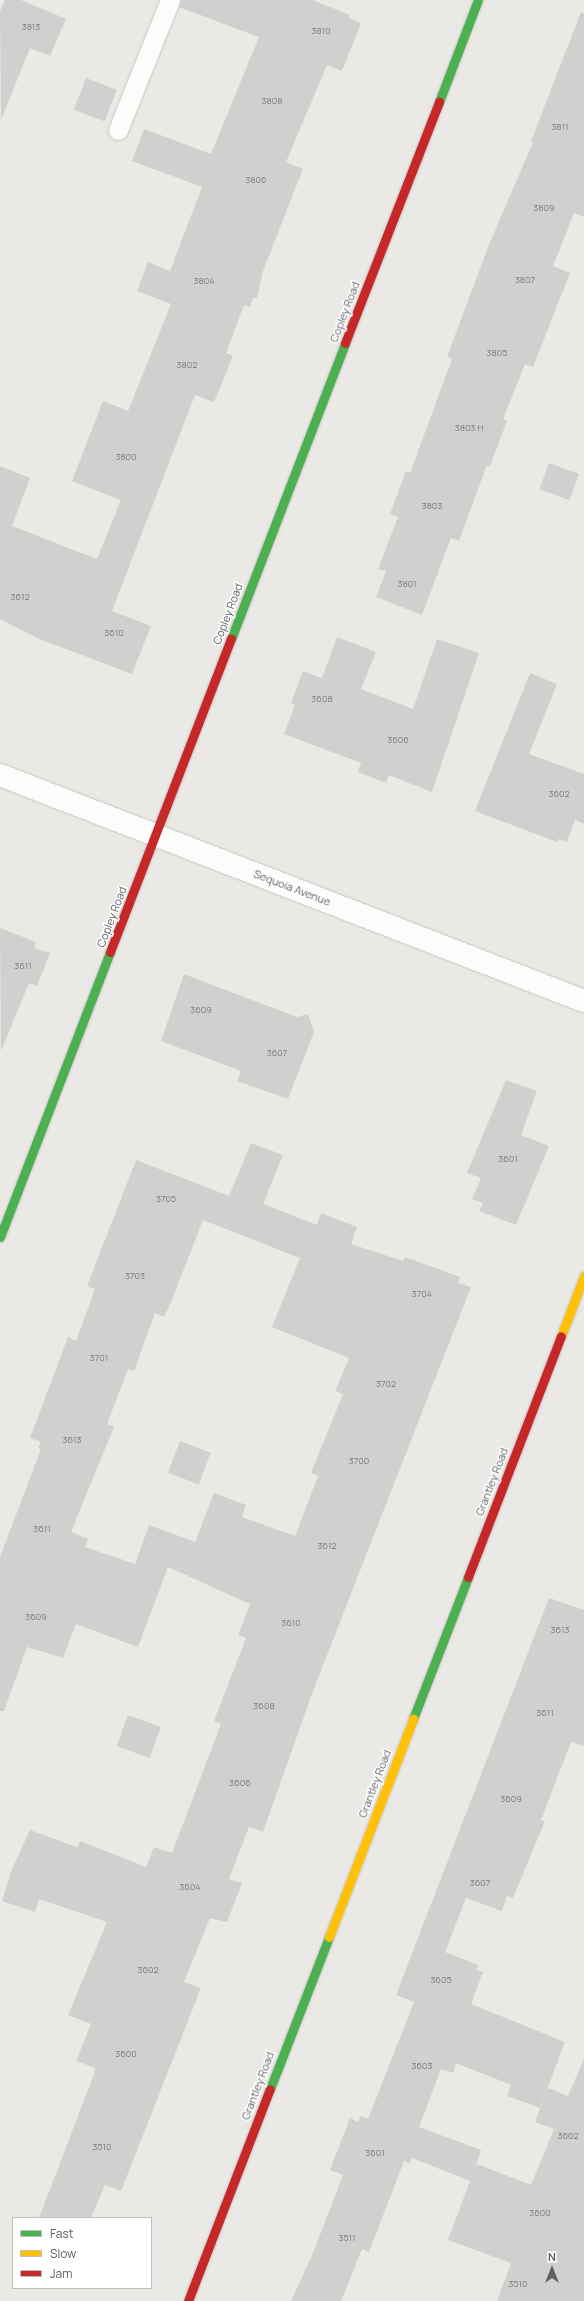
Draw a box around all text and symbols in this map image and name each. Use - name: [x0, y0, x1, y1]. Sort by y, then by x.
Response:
- house number: 3813: [22, 22, 40, 32]
- house number: 3810: [311, 26, 331, 36]
- house number: 3808: [262, 96, 282, 106]
- house number: 3811: [551, 122, 569, 132]
- house number: 3806: [245, 175, 267, 185]
- house number: 3809: [533, 203, 555, 213]
- house number: 3807: [515, 275, 535, 285]
- house number: 3804: [194, 276, 214, 286]
- street label: Copley Road: [327, 280, 363, 344]
- house number: 3805: [487, 348, 507, 358]
- house number: 3802: [177, 360, 197, 370]
- house number: 3803 H: [455, 423, 483, 433]
- house number: 3800: [115, 452, 137, 462]
- house number: 3803: [422, 501, 442, 511]
- house number: 3801: [397, 579, 417, 589]
- street label: Copley Road: [210, 582, 246, 646]
- house number: 3612: [10, 592, 30, 602]
- house number: 3610: [104, 628, 124, 638]
- house number: 3608: [311, 694, 333, 704]
- house number: 3606: [387, 735, 409, 745]
- house number: 3602: [548, 789, 570, 799]
- street label: Sequoia Avenue: [252, 867, 332, 909]
- street label: Copley Road: [94, 885, 130, 949]
- house number: 3611: [14, 961, 32, 971]
- house number: 3609: [190, 1005, 212, 1015]
- house number: 3607: [267, 1048, 287, 1058]
- house number: 3601: [498, 1154, 518, 1164]
- house number: 3705: [156, 1194, 176, 1204]
- house number: 3703: [125, 1271, 145, 1281]
- house number: 3704: [412, 1289, 432, 1299]
- house number: 3701: [90, 1353, 108, 1363]
- house number: 3702: [376, 1379, 396, 1389]
- house number: 3613: [63, 1435, 81, 1445]
- street label: Grantley Road: [473, 1446, 511, 1518]
- house number: 3700: [349, 1456, 369, 1466]
- house number: 3611: [33, 1524, 51, 1534]
- house number: 3612: [317, 1541, 337, 1551]
- house number: 3609: [25, 1612, 47, 1622]
- house number: 3610: [281, 1618, 301, 1628]
- house number: 3613: [551, 1625, 569, 1635]
- house number: 3608: [253, 1701, 275, 1711]
- house number: 3611: [536, 1708, 554, 1718]
- street label: Grantley Road: [356, 1748, 394, 1820]
- house number: 3606: [229, 1778, 251, 1788]
- house number: 3609: [500, 1794, 522, 1804]
- house number: 3607: [470, 1878, 490, 1888]
- house number: 3604: [179, 1882, 201, 1892]
- house number: 3602: [137, 1965, 159, 1975]
- house number: 3605: [430, 1975, 452, 1985]
- house number: 3600: [115, 2049, 137, 2059]
- street label: Grantley Road: [239, 2050, 277, 2122]
- house number: 3603: [411, 2061, 433, 2071]
- house number: 3602: [557, 2131, 579, 2141]
- house number: 3510: [92, 2142, 112, 2152]
- house number: 3601: [365, 2148, 385, 2158]
- house number: 3600: [529, 2208, 551, 2218]
- legend: [12, 2217, 152, 2289]
- text: Fast: [50, 2225, 74, 2242]
- house number: 3511: [338, 2233, 356, 2243]
- text: Slow: [50, 2245, 76, 2262]
- north arrow: [532, 2249, 572, 2289]
- text: N: [548, 2249, 556, 2264]
- text: Jam: [50, 2265, 72, 2282]
- house number: 3510: [508, 2279, 528, 2289]

